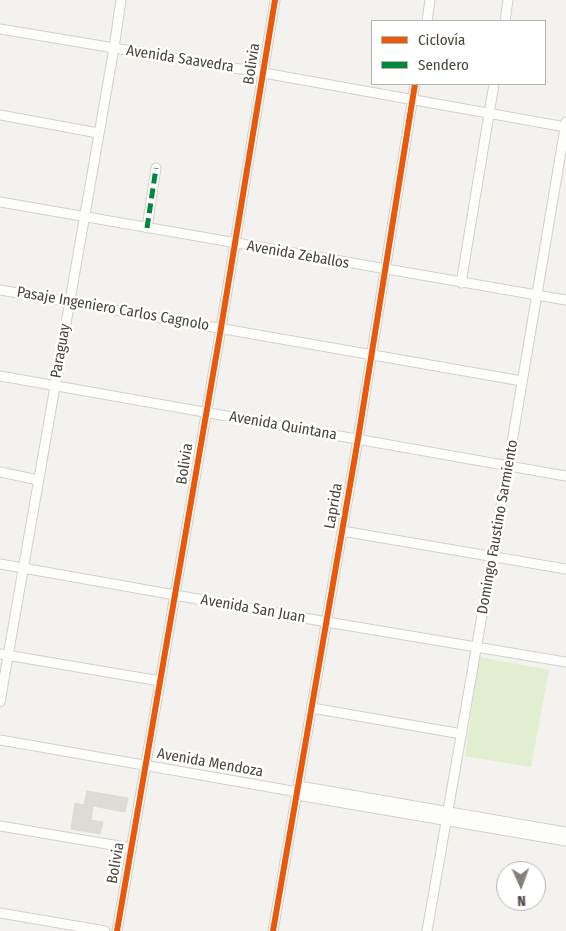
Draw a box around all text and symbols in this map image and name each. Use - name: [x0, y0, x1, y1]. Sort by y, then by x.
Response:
- legend: [371, 20, 546, 85]
- text: Ciclovía: [418, 31, 465, 49]
- street label: Avenida Saavedra: [125, 42, 235, 76]
- street label: Bolivia: [240, 42, 264, 86]
- text: Sendero: [418, 56, 469, 74]
- street label: Avenida Zeballos: [245, 237, 351, 273]
- street label: Pasaje Ingeniero Carlos Cagnolo: [15, 283, 211, 335]
- street label: Paraguay: [47, 322, 75, 380]
- street label: Avenida Quintana: [228, 408, 338, 444]
- street label: Domingo Faustino Sarmiento: [474, 439, 522, 615]
- street label: Bolivia: [173, 442, 197, 486]
- street label: Laprida: [321, 482, 347, 530]
- street label: Avenida San Juan: [199, 591, 307, 627]
- street label: Avenida Mendoza: [156, 745, 264, 781]
- street label: Bolivia: [104, 841, 128, 885]
- north arrow: [496, 861, 546, 911]
- text: N: [517, 892, 526, 909]

